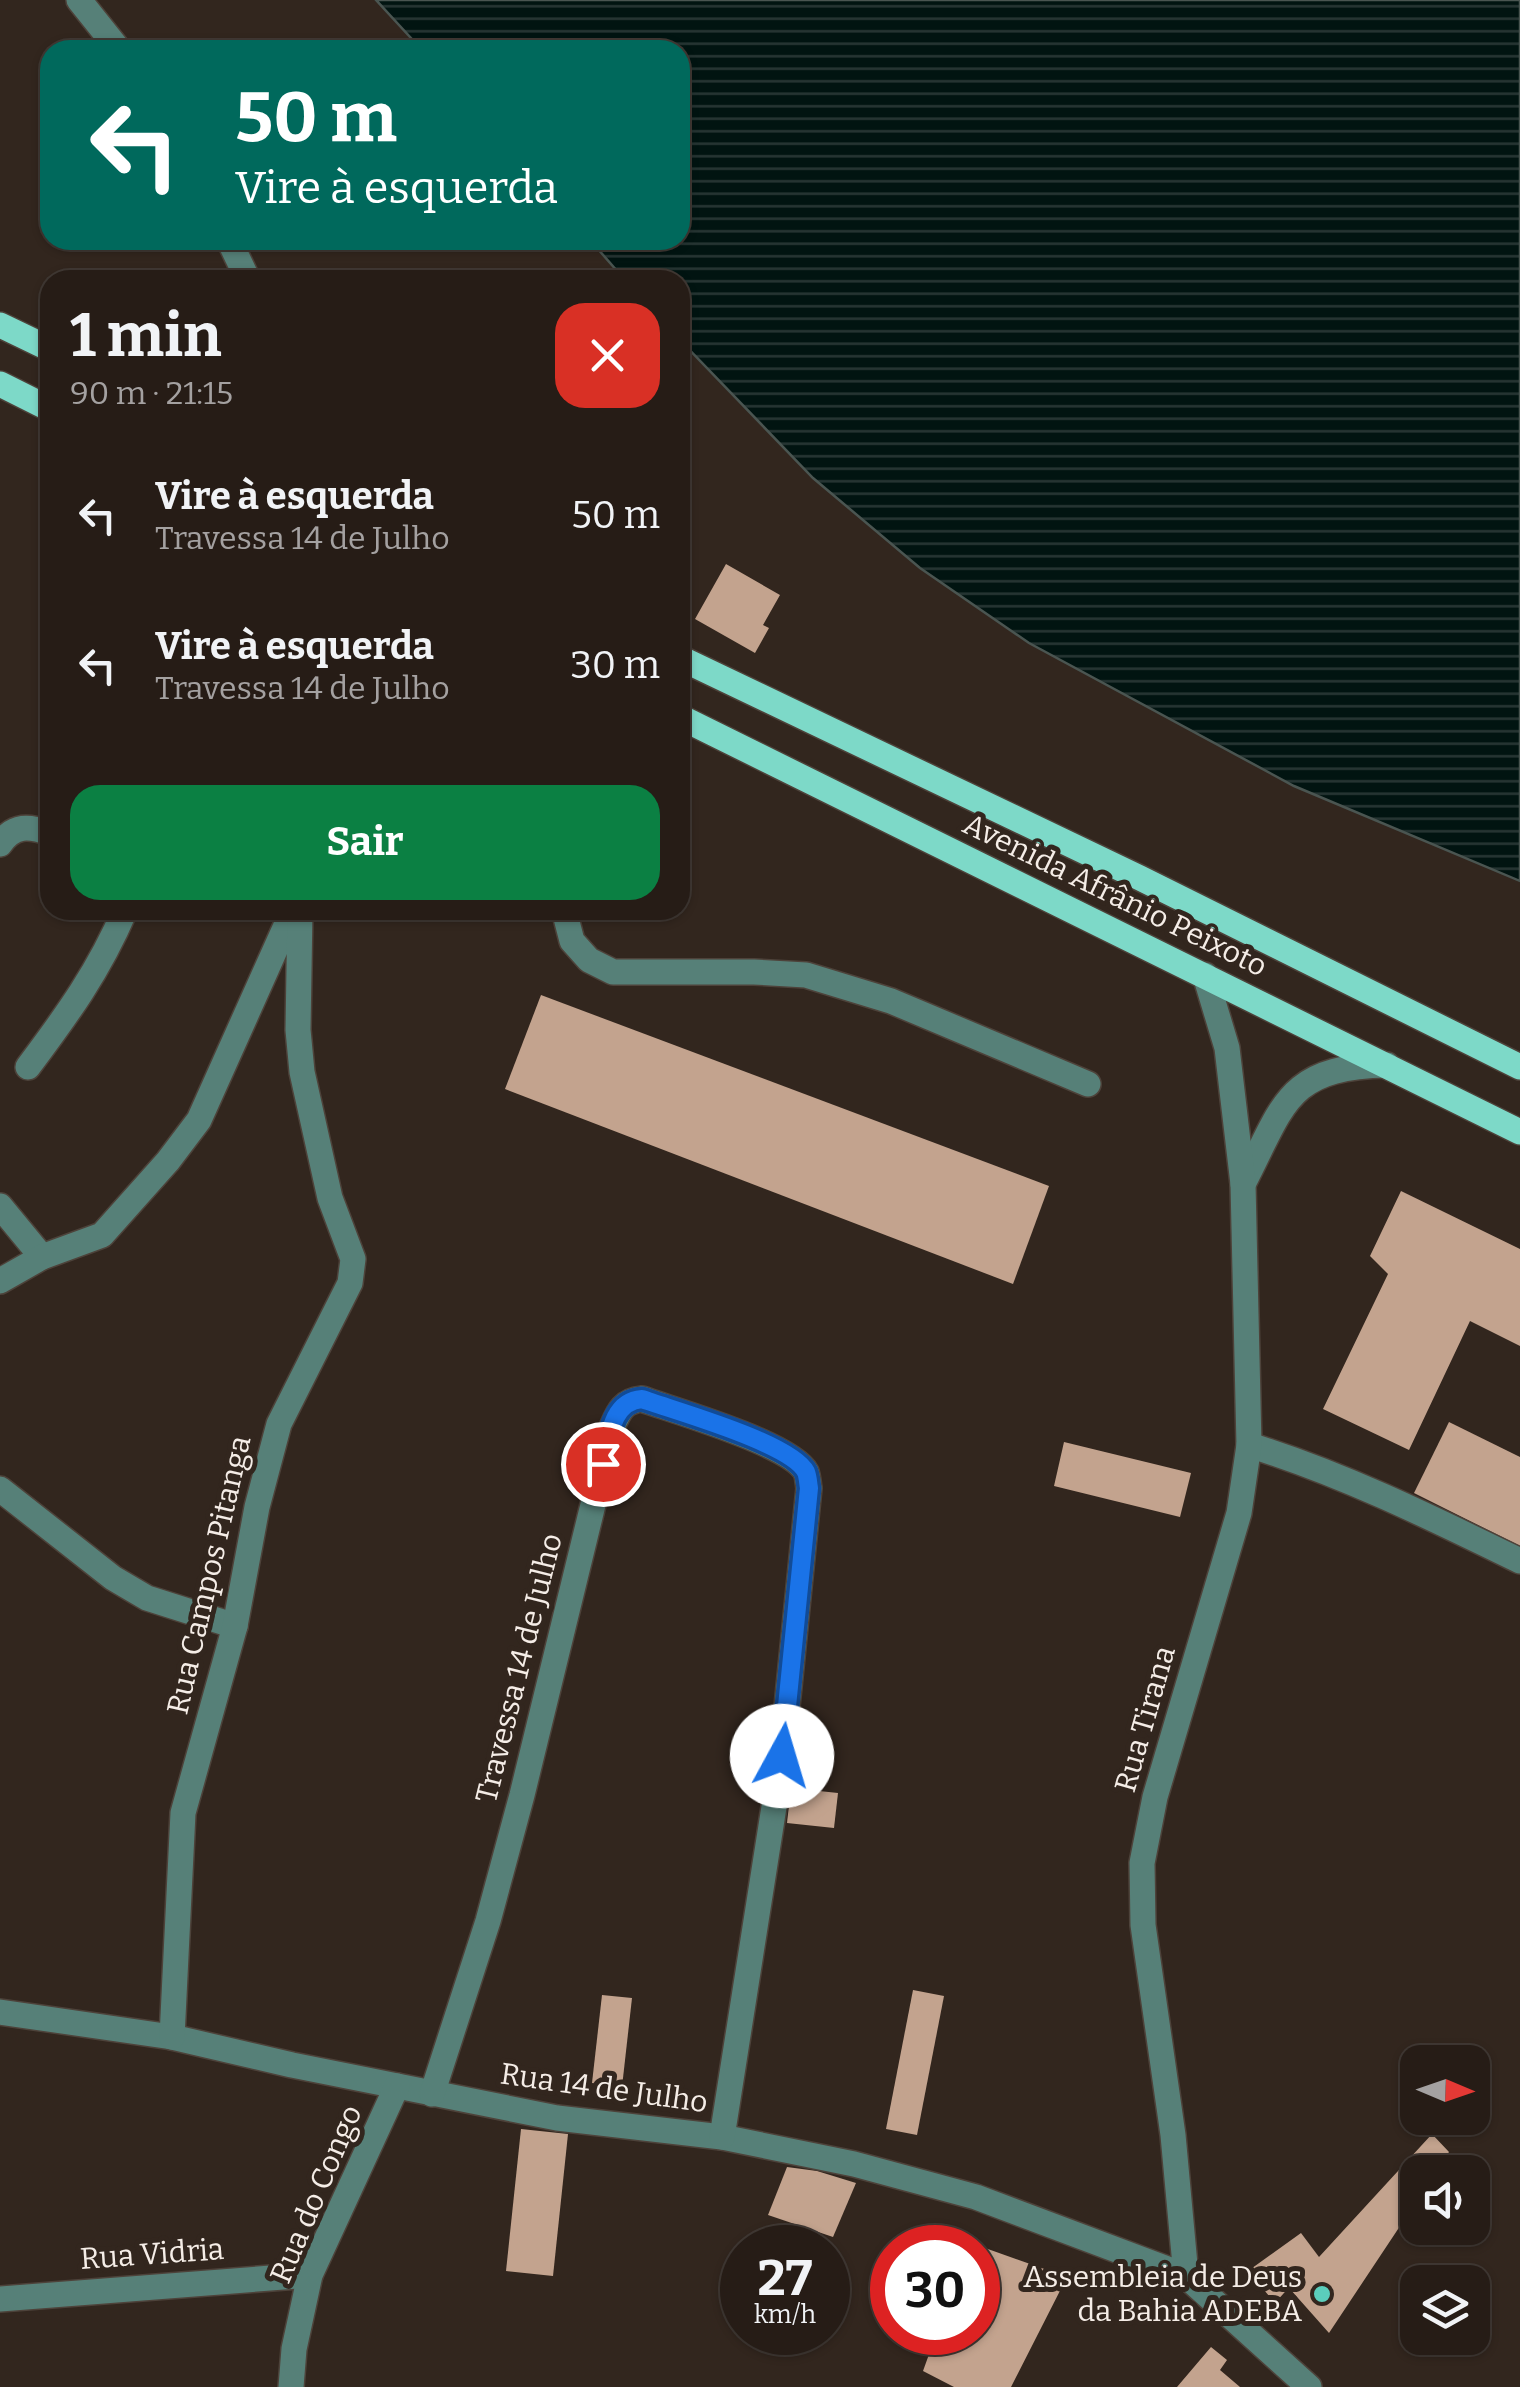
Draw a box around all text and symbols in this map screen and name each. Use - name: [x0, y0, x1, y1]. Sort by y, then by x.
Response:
- text: 50 m: [235, 76, 397, 160]
- icon: left: [70, 80, 200, 210]
- text: Vire à esquerda: [235, 161, 558, 215]
- text: 1 min: [70, 300, 222, 372]
- button: close: [555, 303, 660, 408]
- text: 90 m · 21:15: [70, 374, 233, 412]
- text: Vire à esquerda: [155, 473, 434, 519]
- icon: left: [70, 488, 125, 543]
- text: 50 m: [571, 492, 660, 538]
- text: Travessa 14 de Julho: [155, 519, 450, 557]
- text: Vire à esquerda: [155, 623, 434, 669]
- icon: left: [70, 638, 125, 693]
- text: 30 m: [570, 642, 660, 688]
- text: Travessa 14 de Julho: [155, 669, 450, 707]
- button: Sair: [70, 785, 660, 900]
- street label: Avenida Afrânio Peixoto: [957, 806, 1273, 984]
- pin: [561, 1422, 646, 1507]
- street label: Rua Campos Pitanga: [159, 1432, 259, 1718]
- icon: arrive: [576, 1437, 631, 1492]
- street label: Travessa 14 de Julho: [468, 1530, 570, 1806]
- street label: Rua Tirana: [1107, 1642, 1183, 1796]
- position arrow: [730, 1704, 834, 1808]
- north arrow: [1400, 2045, 1490, 2135]
- map controls: [1400, 2045, 1490, 2355]
- street label: Rua 14 de Julho: [498, 2056, 710, 2120]
- street label: Rua do Congo: [262, 2100, 370, 2288]
- button: sound: [1400, 2155, 1490, 2245]
- speed limit sign: 30: [870, 2225, 1000, 2355]
- street label: Rua Vidria: [79, 2231, 225, 2277]
- text: 27: [758, 2248, 812, 2308]
- place label: Assembleia de Deus da Bahia ADEBA: [1023, 2259, 1303, 2329]
- button: layers: [1400, 2265, 1490, 2355]
- marker: Assembleia de Deus da Bahia ADEBA: [1311, 2283, 1333, 2305]
- text: km/h: [754, 2300, 816, 2330]

